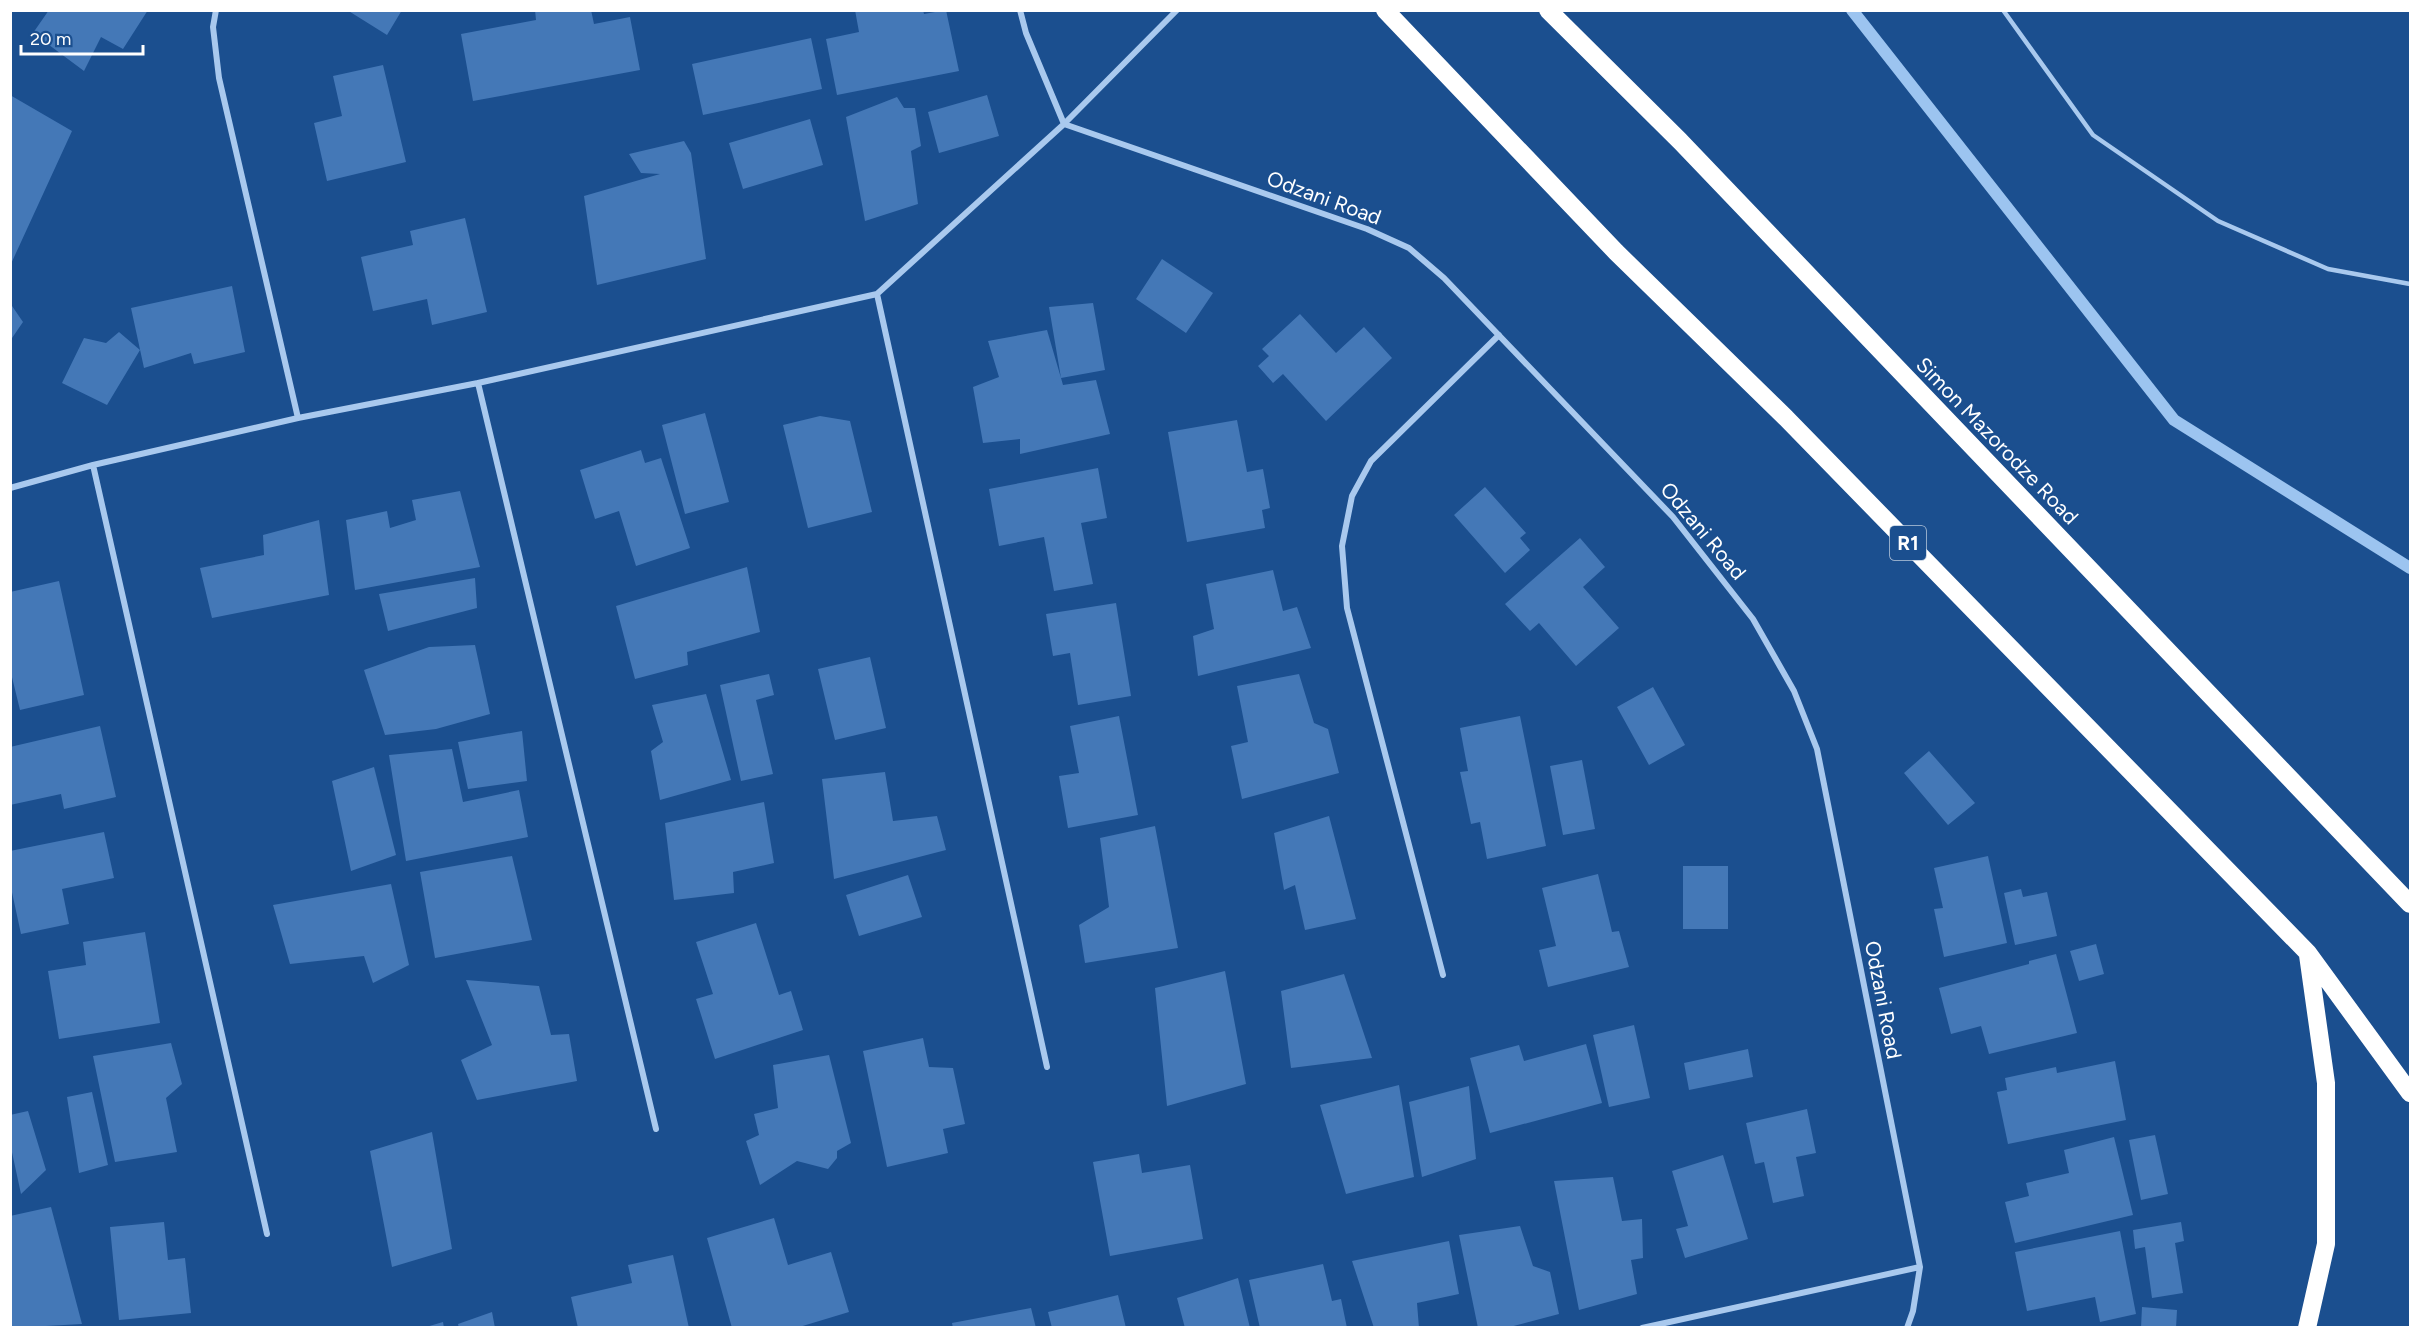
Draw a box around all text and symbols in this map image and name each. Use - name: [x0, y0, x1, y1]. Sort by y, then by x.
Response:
- scale bar: [21, 18, 142, 56]
- text: 20 m: [30, 28, 71, 50]
- street label: Odzani Road: [1264, 165, 1385, 230]
- street label: Simon Mazorodze Road: [1911, 352, 2084, 529]
- street label: Odzani Road: [1655, 477, 1751, 585]
- road number: R1: [1890, 526, 1926, 560]
- street label: Odzani Road: [1860, 939, 1907, 1061]

